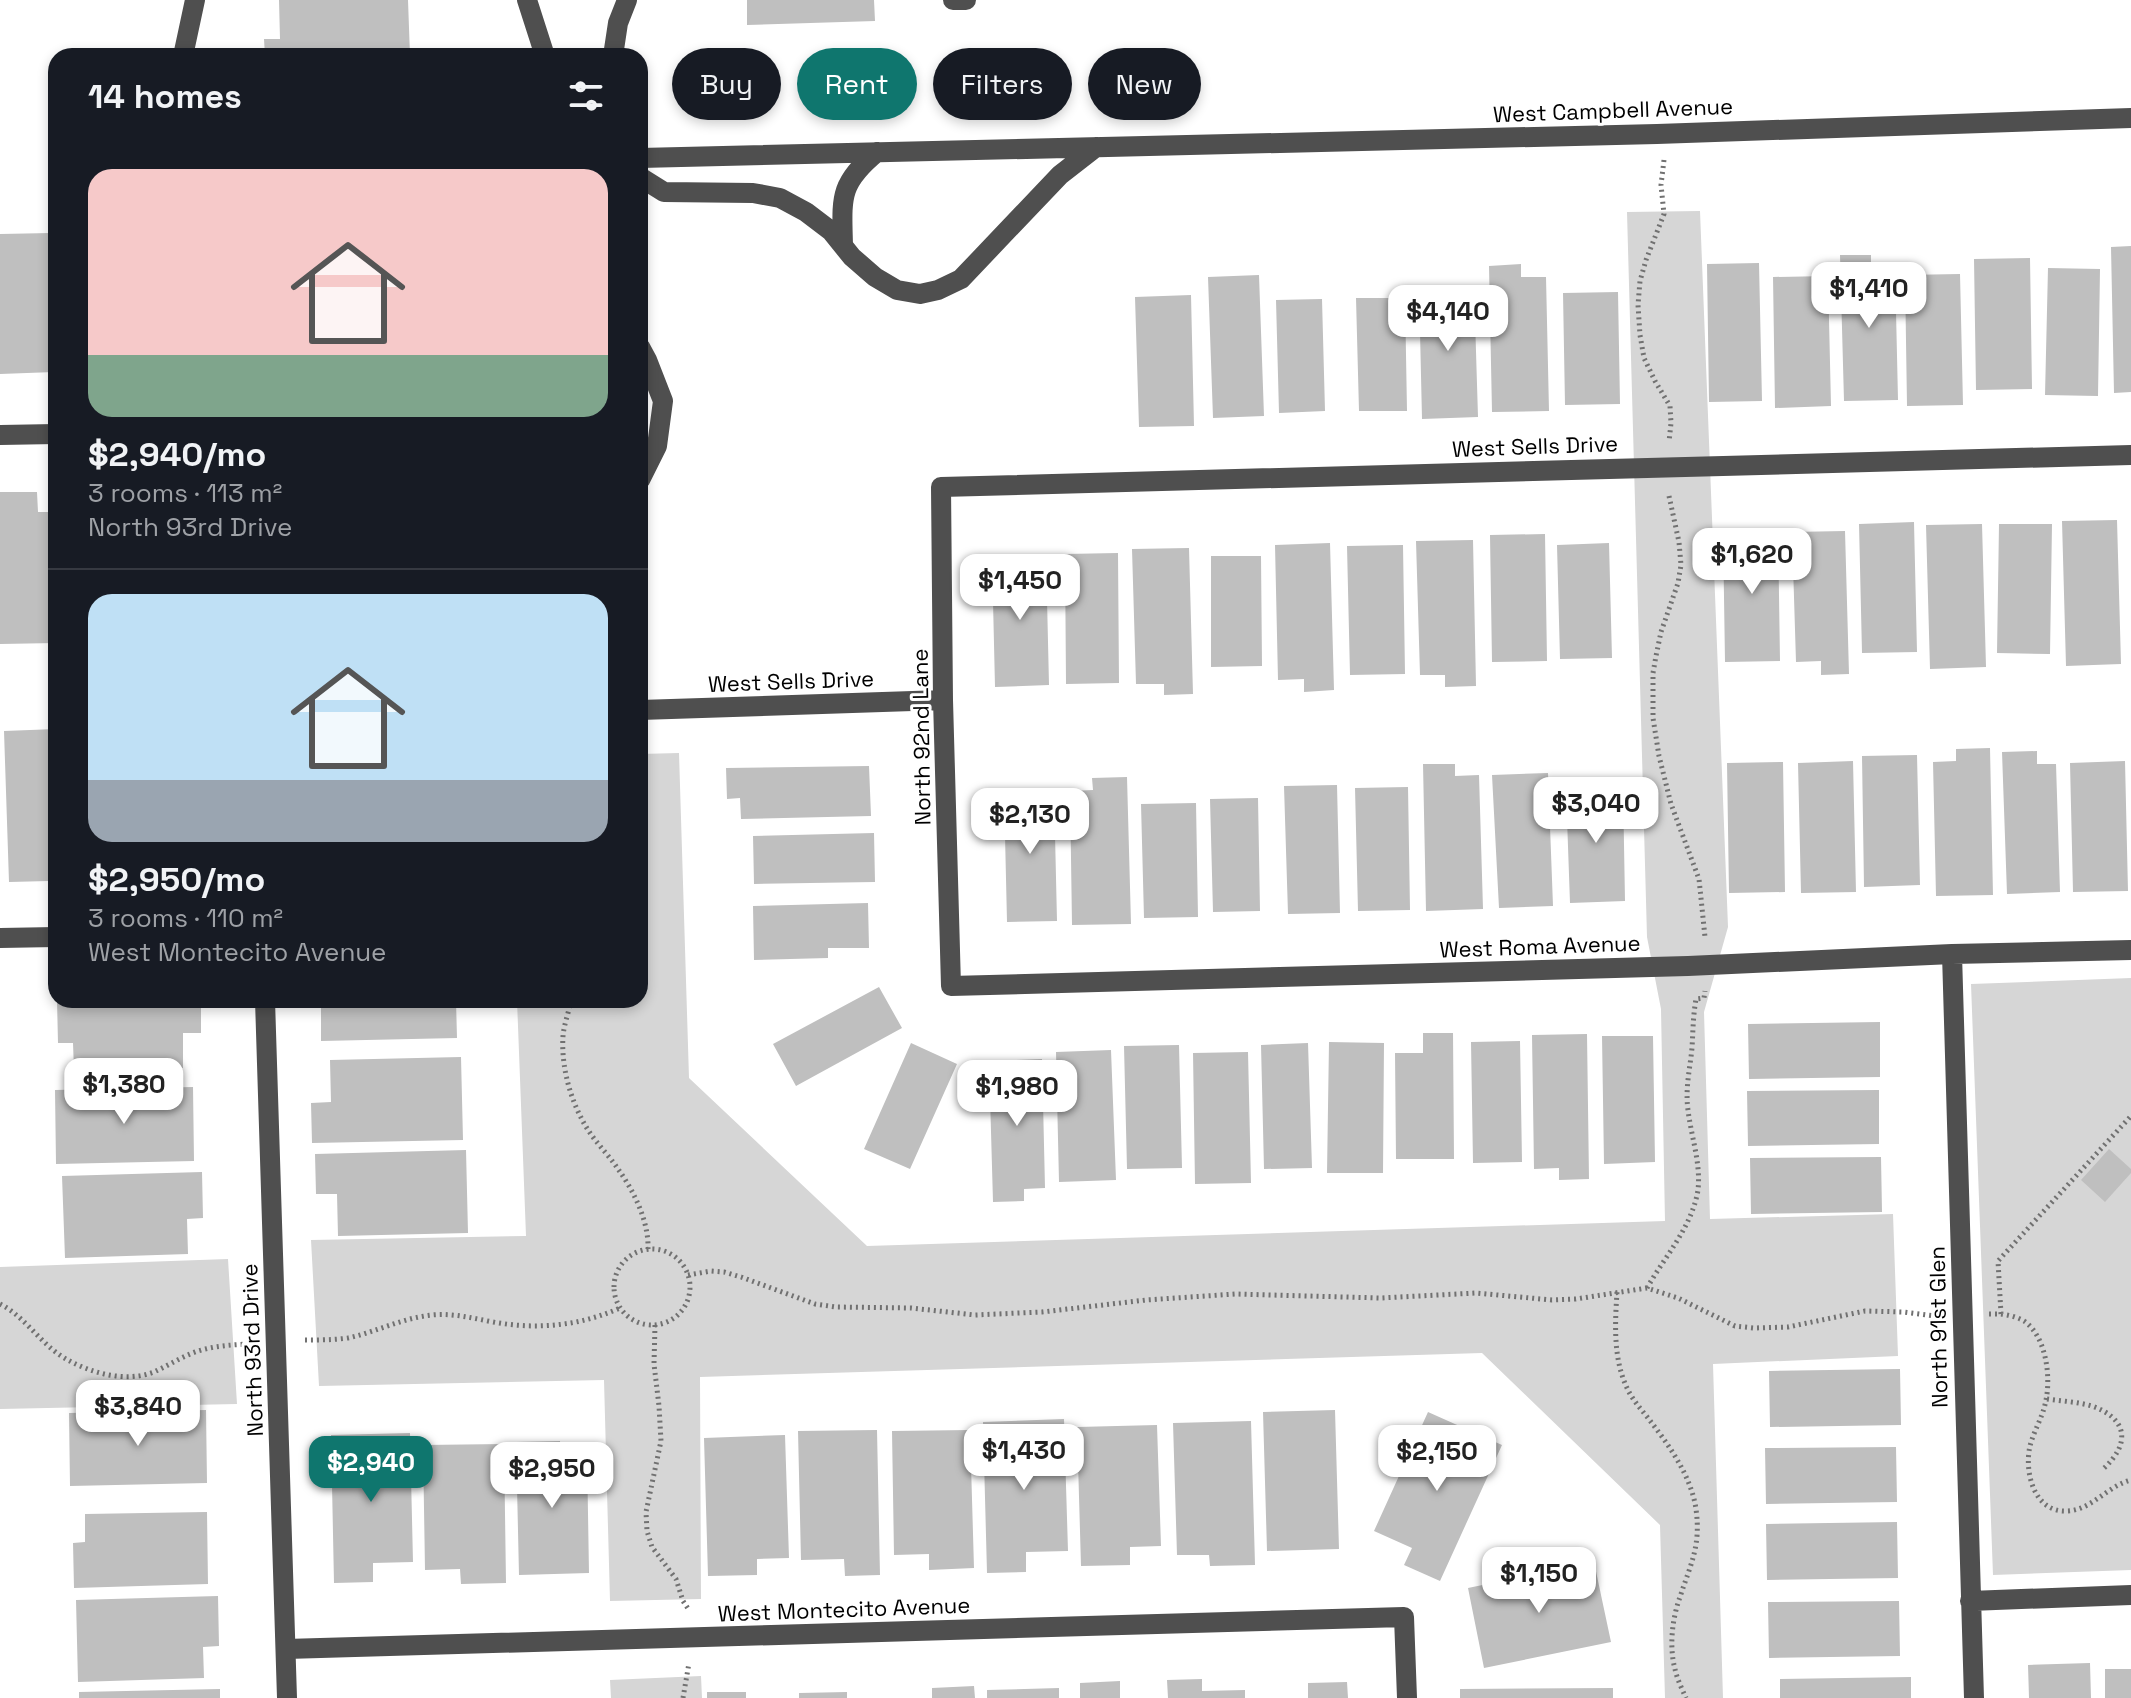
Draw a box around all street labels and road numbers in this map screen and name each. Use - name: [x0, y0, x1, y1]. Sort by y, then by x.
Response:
- street label: West Campbell Avenue: [1493, 92, 1733, 128]
- street label: West Sells Drive: [1451, 429, 1619, 463]
- street label: North 92nd Lane: [905, 648, 937, 826]
- street label: West Sells Drive: [707, 664, 875, 698]
- street label: West Roma Avenue: [1439, 928, 1641, 964]
- street label: North 91st Glen: [1923, 1246, 1953, 1408]
- street label: North 93rd Drive: [235, 1263, 269, 1437]
- street label: West Montecito Avenue: [717, 1591, 971, 1627]

